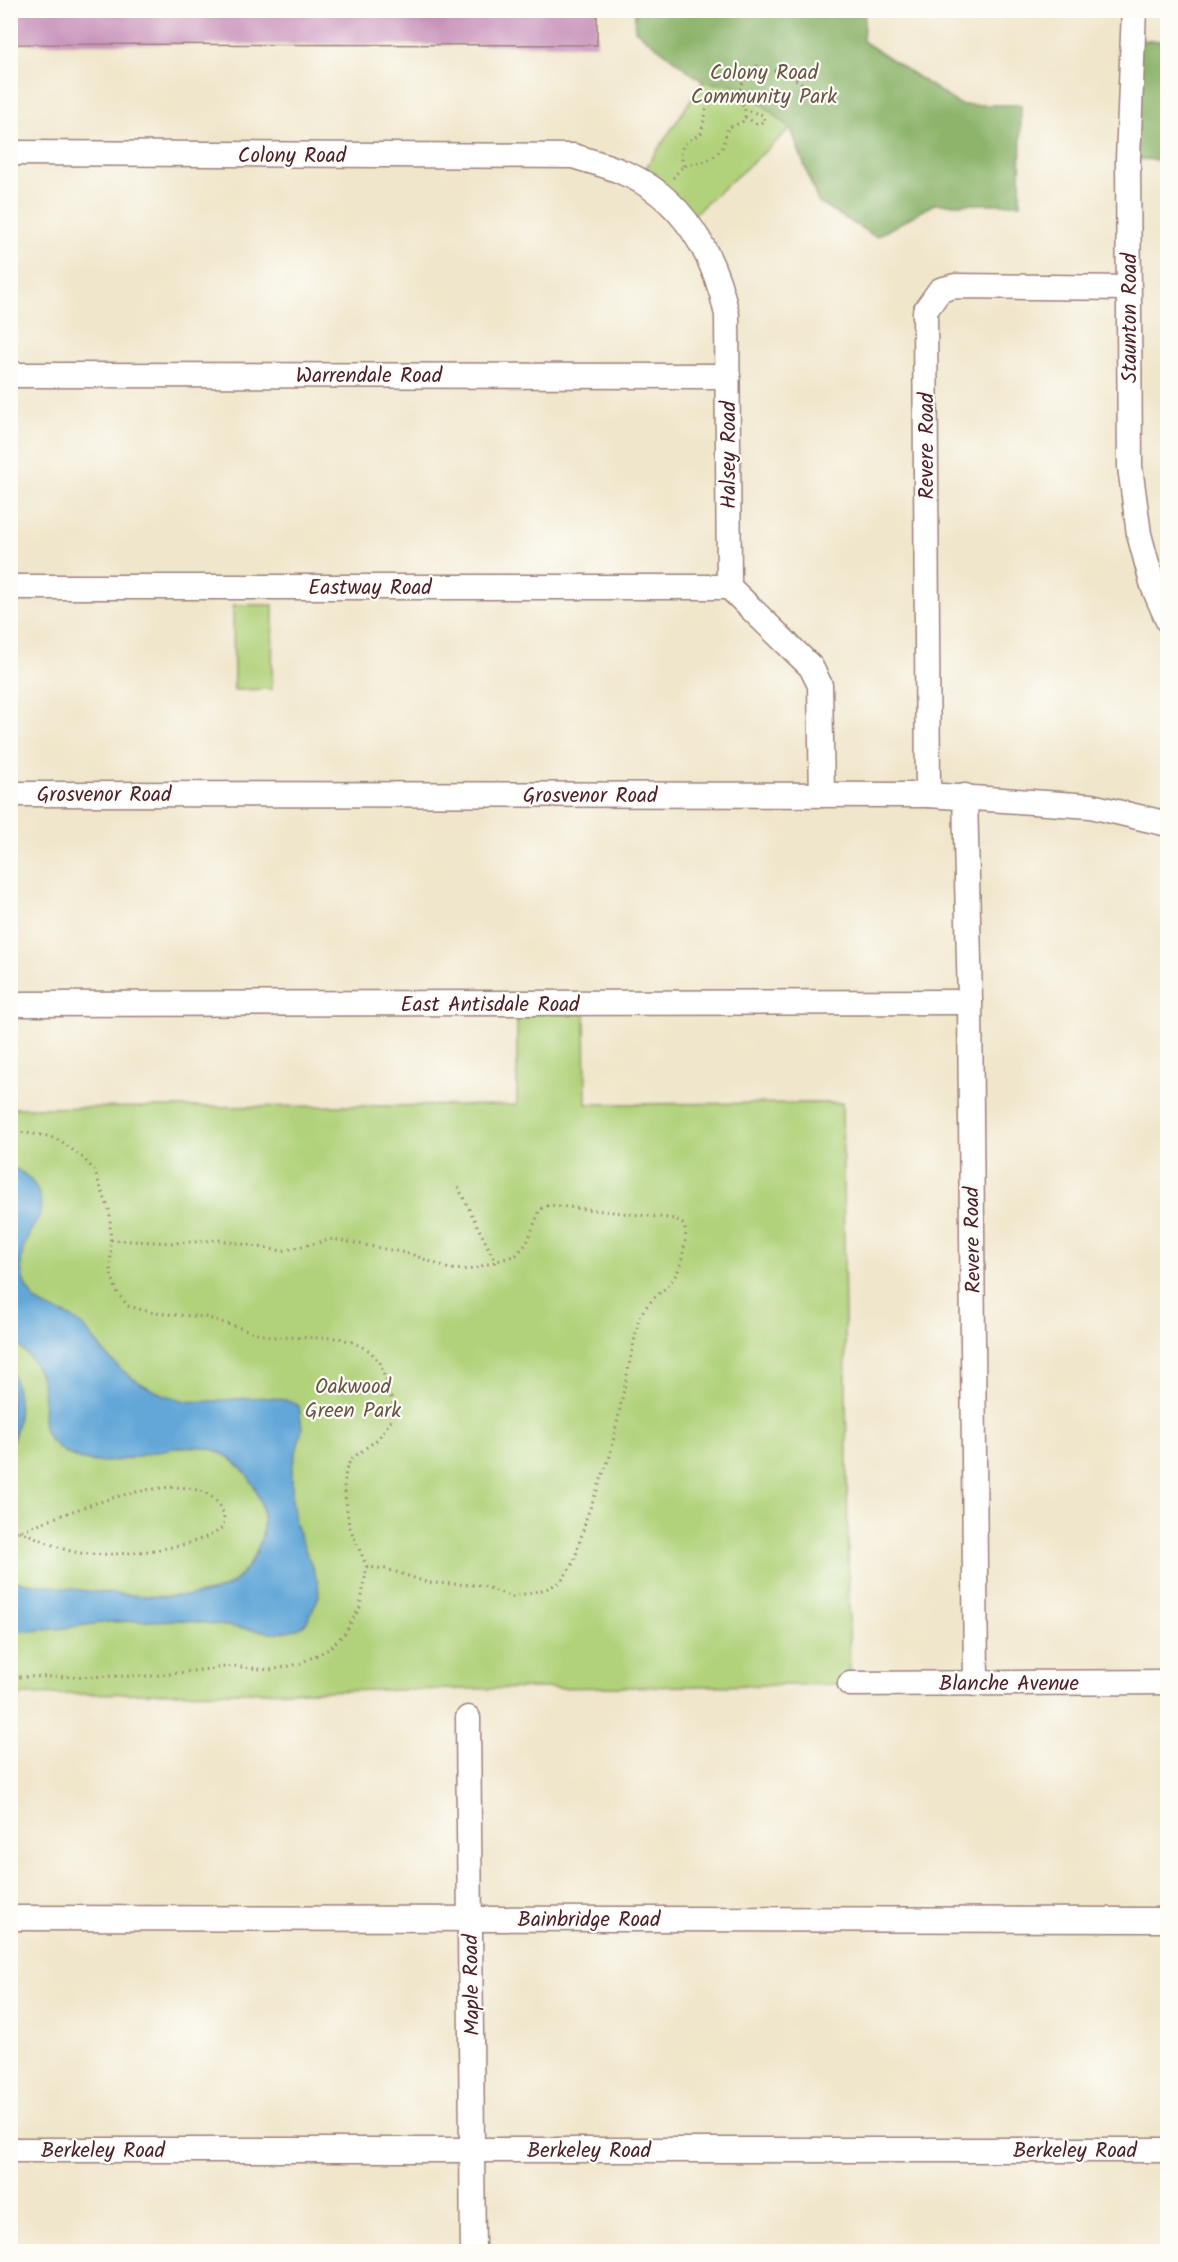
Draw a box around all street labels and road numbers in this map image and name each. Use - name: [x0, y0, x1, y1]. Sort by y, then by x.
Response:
- street label: Colony Road: [238, 140, 347, 173]
- street label: Staunton Road: [1114, 253, 1147, 383]
- street label: Warrendale Road: [296, 360, 443, 393]
- street label: Revere Road: [911, 392, 944, 499]
- street label: Halsey Road: [713, 401, 746, 509]
- street label: Eastway Road: [308, 572, 432, 605]
- street label: Grosvenor Road: [37, 779, 172, 812]
- street label: Grosvenor Road: [523, 780, 658, 813]
- street label: East Antisdale Road: [400, 989, 580, 1022]
- street label: Revere Road: [956, 1186, 991, 1294]
- street label: Blanche Avenue: [939, 1668, 1079, 1701]
- street label: Bainbridge Road: [518, 1904, 661, 1937]
- street label: Maple Road: [455, 1933, 490, 2036]
- street label: Berkeley Road: [41, 2135, 166, 2168]
- street label: Berkeley Road: [527, 2135, 652, 2168]
- street label: Berkeley Road: [1013, 2135, 1138, 2168]

